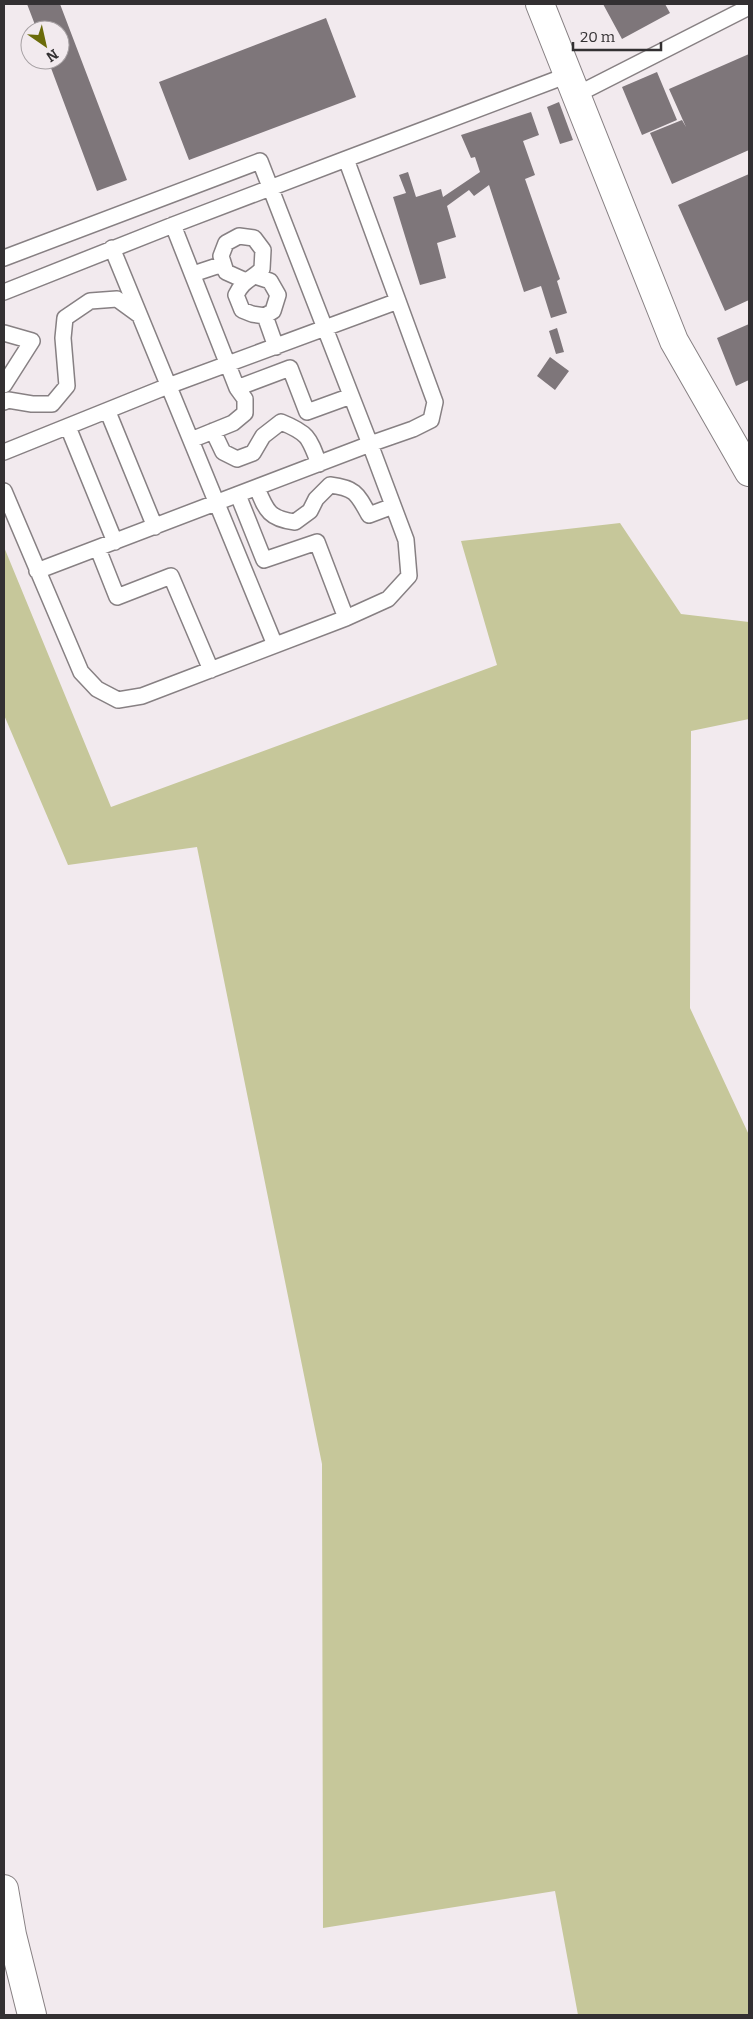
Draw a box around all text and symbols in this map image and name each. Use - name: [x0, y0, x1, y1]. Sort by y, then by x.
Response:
- north arrow: [20, 20, 70, 70]
- scale bar: [573, 20, 660, 52]
- text: 20 m: [580, 28, 616, 46]
- text: N: [43, 45, 61, 66]

